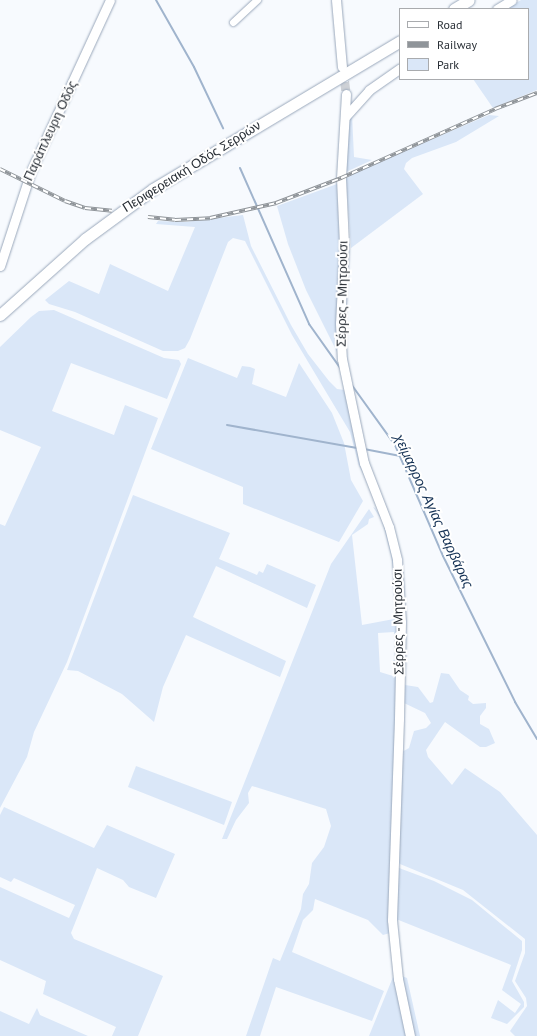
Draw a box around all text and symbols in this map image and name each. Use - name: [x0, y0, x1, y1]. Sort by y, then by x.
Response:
- legend: [399, 8, 529, 80]
- text: Road: [437, 17, 462, 32]
- text: Railway: [437, 37, 477, 52]
- text: Park: [437, 57, 459, 72]
- street label: Παράπλευρη Οδός: [21, 78, 81, 184]
- street label: Περιφερειακή Οδός Σερρών: [120, 118, 264, 216]
- street label: Σέρρες - Μητρούσι: [334, 240, 352, 348]
- water label: χείμαρρος Αγίας Βαρβάρας: [391, 431, 477, 591]
- street label: Σέρρες - Μητρούσι: [390, 568, 408, 676]

